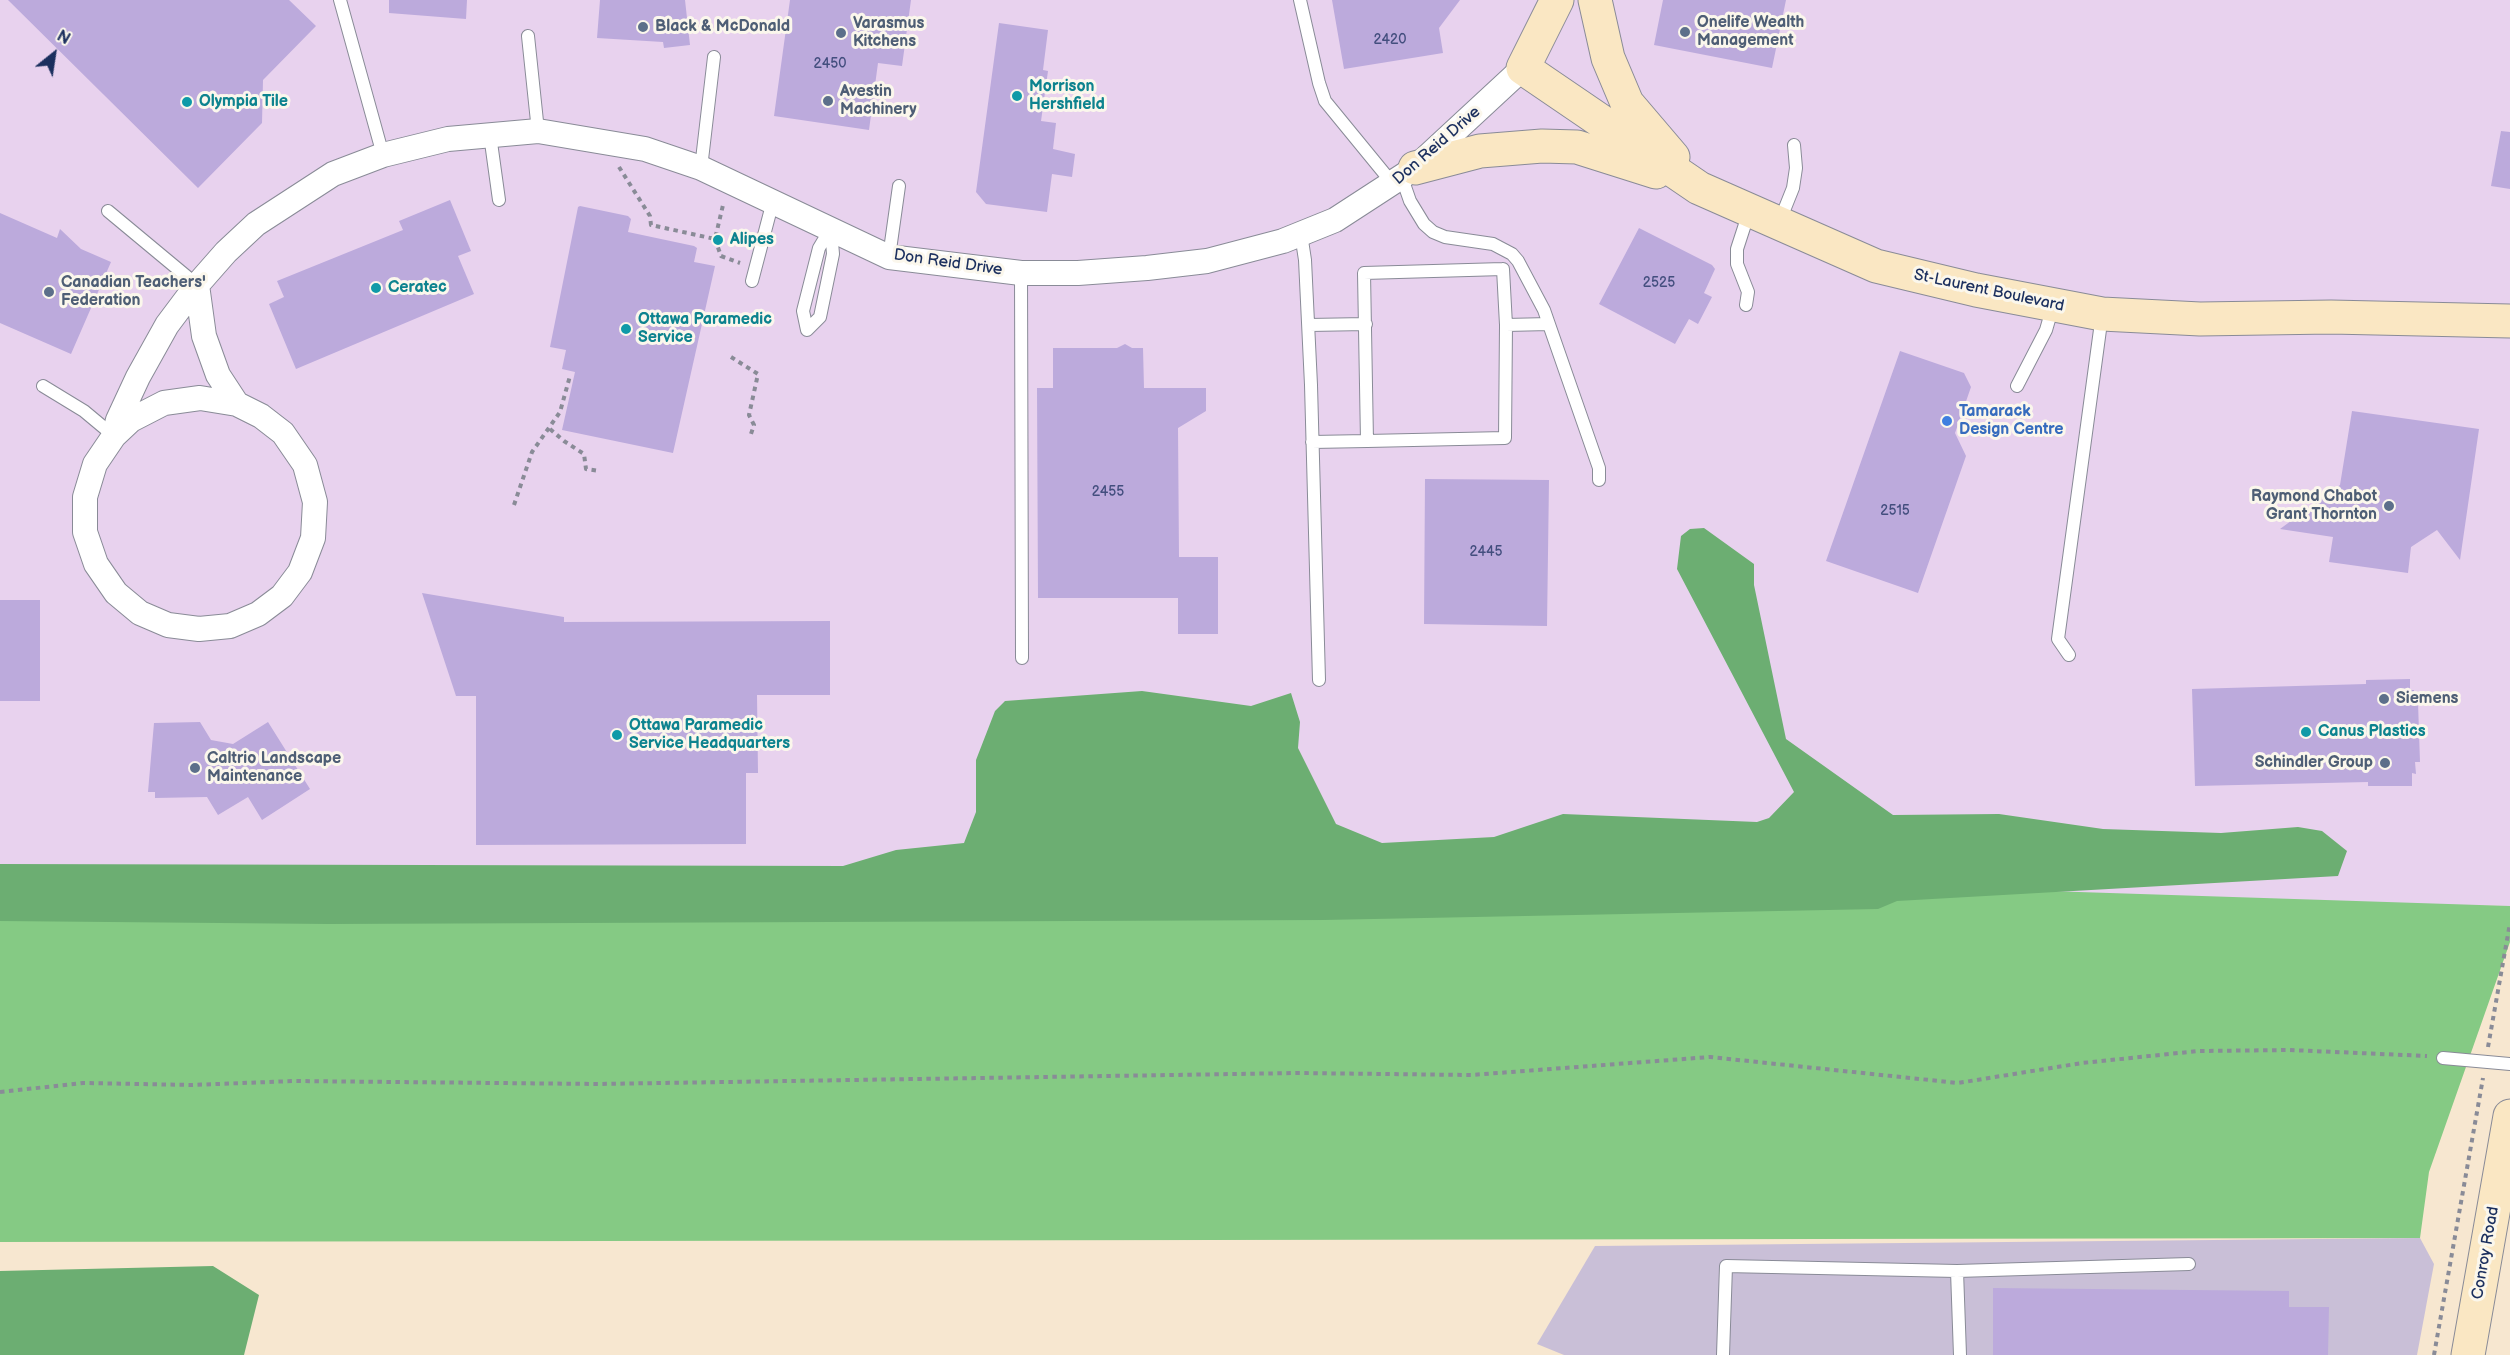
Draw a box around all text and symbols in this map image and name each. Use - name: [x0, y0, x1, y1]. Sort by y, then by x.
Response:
- place label: Onelife Wealth Management: [1697, 13, 1804, 51]
- place label: Varasmus Kitchens: [853, 14, 924, 52]
- place label: Black & McDonald: [655, 17, 790, 37]
- marker: Black & McDonald: [636, 20, 650, 34]
- north arrow: [24, 24, 84, 84]
- marker: Onelife Wealth Management: [1678, 25, 1692, 39]
- marker: Varasmus Kitchens: [834, 26, 848, 40]
- text: N: [53, 27, 73, 49]
- house number: 2420: [1373, 32, 1407, 48]
- house number: 2450: [814, 56, 846, 72]
- place label: Morrison Hershfield: [1029, 77, 1105, 115]
- place label: Avestin Machinery: [840, 82, 917, 120]
- marker: Morrison Hershfield: [1010, 89, 1024, 103]
- place label: Olympia Tile: [199, 92, 288, 112]
- marker: Avestin Machinery: [821, 94, 835, 108]
- marker: Olympia Tile: [180, 95, 194, 109]
- street label: Don Reid Drive: [1389, 103, 1485, 189]
- place label: Alipes: [730, 230, 774, 250]
- marker: Alipes: [711, 233, 725, 247]
- street label: Don Reid Drive: [892, 246, 1004, 280]
- street label: St-Laurent Boulevard: [1912, 266, 2066, 316]
- place label: Canadian Teachers' Federation: [61, 273, 206, 311]
- house number: 2525: [1643, 275, 1675, 291]
- place label: Ceratec: [388, 278, 447, 298]
- marker: Ceratec: [369, 281, 383, 295]
- marker: Canadian Teachers' Federation: [42, 285, 56, 299]
- place label: Ottawa Paramedic Service: [638, 310, 772, 348]
- marker: Ottawa Paramedic Service: [619, 322, 633, 336]
- place label: Tamarack Design Centre: [1959, 402, 2063, 440]
- marker: Tamarack Design Centre: [1940, 414, 1954, 428]
- house number: 2455: [1092, 484, 1124, 500]
- place label: Raymond Chabot Grant Thornton: [2251, 487, 2377, 525]
- marker: Raymond Chabot Grant Thornton: [2382, 499, 2396, 513]
- house number: 2515: [1880, 503, 1910, 519]
- house number: 2445: [1469, 544, 1503, 560]
- place label: Siemens: [2396, 689, 2458, 709]
- marker: Siemens: [2377, 692, 2391, 706]
- place label: Ottawa Paramedic Service Headquarters: [629, 716, 790, 754]
- place label: Canus Plastics: [2318, 722, 2426, 742]
- marker: Canus Plastics: [2299, 725, 2313, 739]
- marker: Ottawa Paramedic Service Headquarters: [610, 728, 624, 742]
- place label: Caltrio Landscape Maintenance: [207, 749, 341, 787]
- place label: Schindler Group: [2255, 753, 2373, 773]
- marker: Schindler Group: [2378, 756, 2392, 770]
- marker: Caltrio Landscape Maintenance: [188, 761, 202, 775]
- street label: Conroy Road: [2468, 1205, 2504, 1301]

